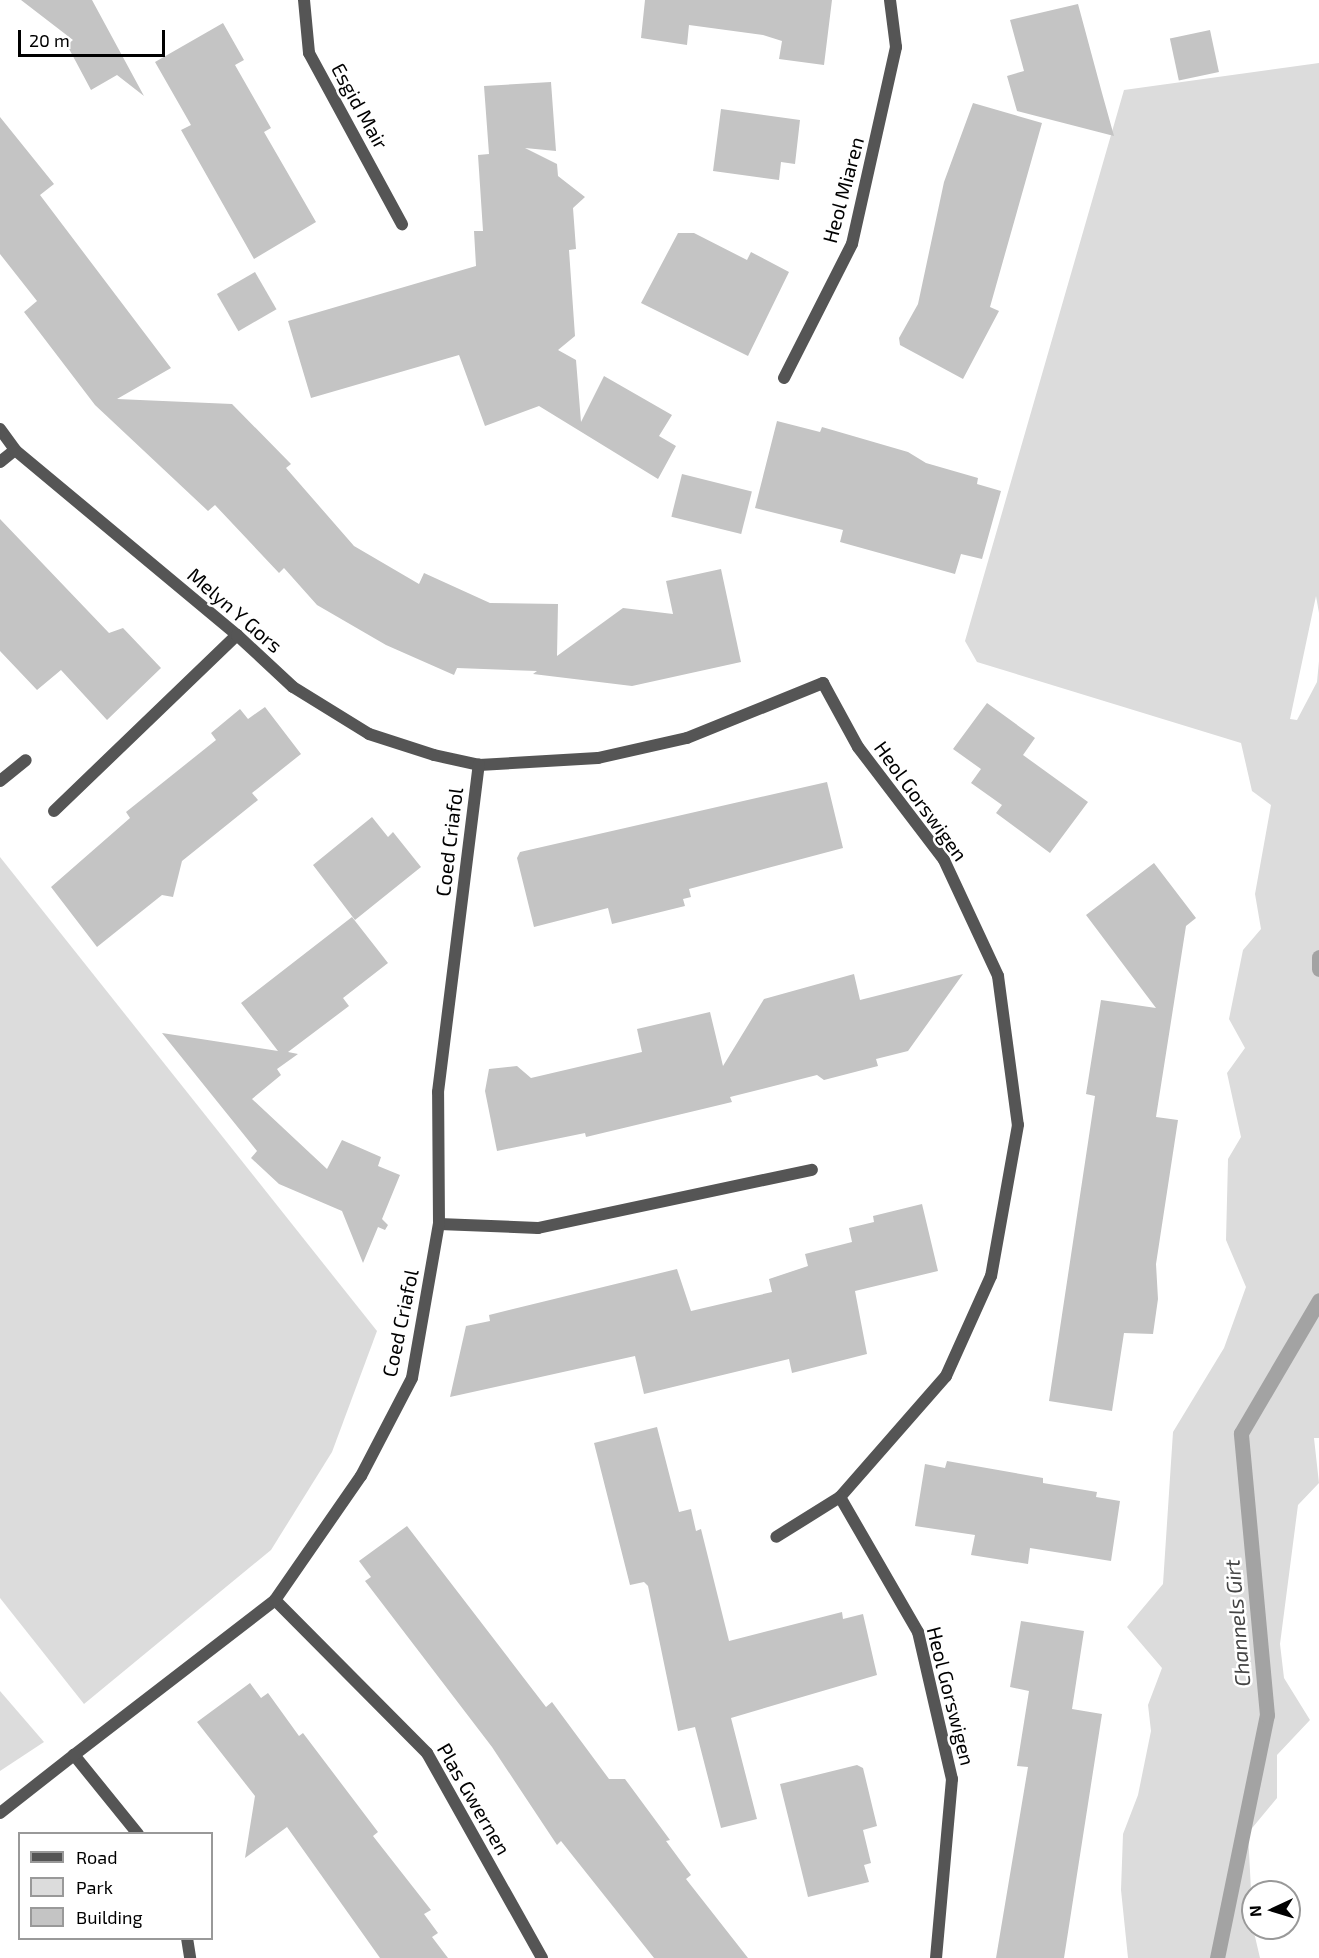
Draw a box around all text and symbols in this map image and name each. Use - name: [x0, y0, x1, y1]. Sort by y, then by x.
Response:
- scale bar: [21, 18, 168, 56]
- text: 20 m: [29, 29, 70, 51]
- street label: Esgid Mair: [327, 59, 393, 153]
- street label: Heol Miaren: [817, 134, 869, 246]
- street label: Melyn Y Gors: [182, 562, 288, 658]
- street label: Heol Gorswigen: [869, 736, 973, 866]
- street label: Coed Criafol: [430, 786, 468, 898]
- street label: Coed Criafol: [377, 1267, 423, 1379]
- water label: Channels Girt: [1219, 1558, 1255, 1688]
- street label: Heol Gorswigen: [922, 1624, 980, 1768]
- street label: Plas Gwernen: [432, 1739, 516, 1859]
- legend: [18, 1832, 213, 1940]
- text: Road: [76, 1846, 117, 1868]
- text: Park: [76, 1876, 113, 1898]
- north arrow: [1241, 1880, 1301, 1940]
- text: N: [1245, 1905, 1264, 1918]
- text: Building: [76, 1906, 143, 1928]

